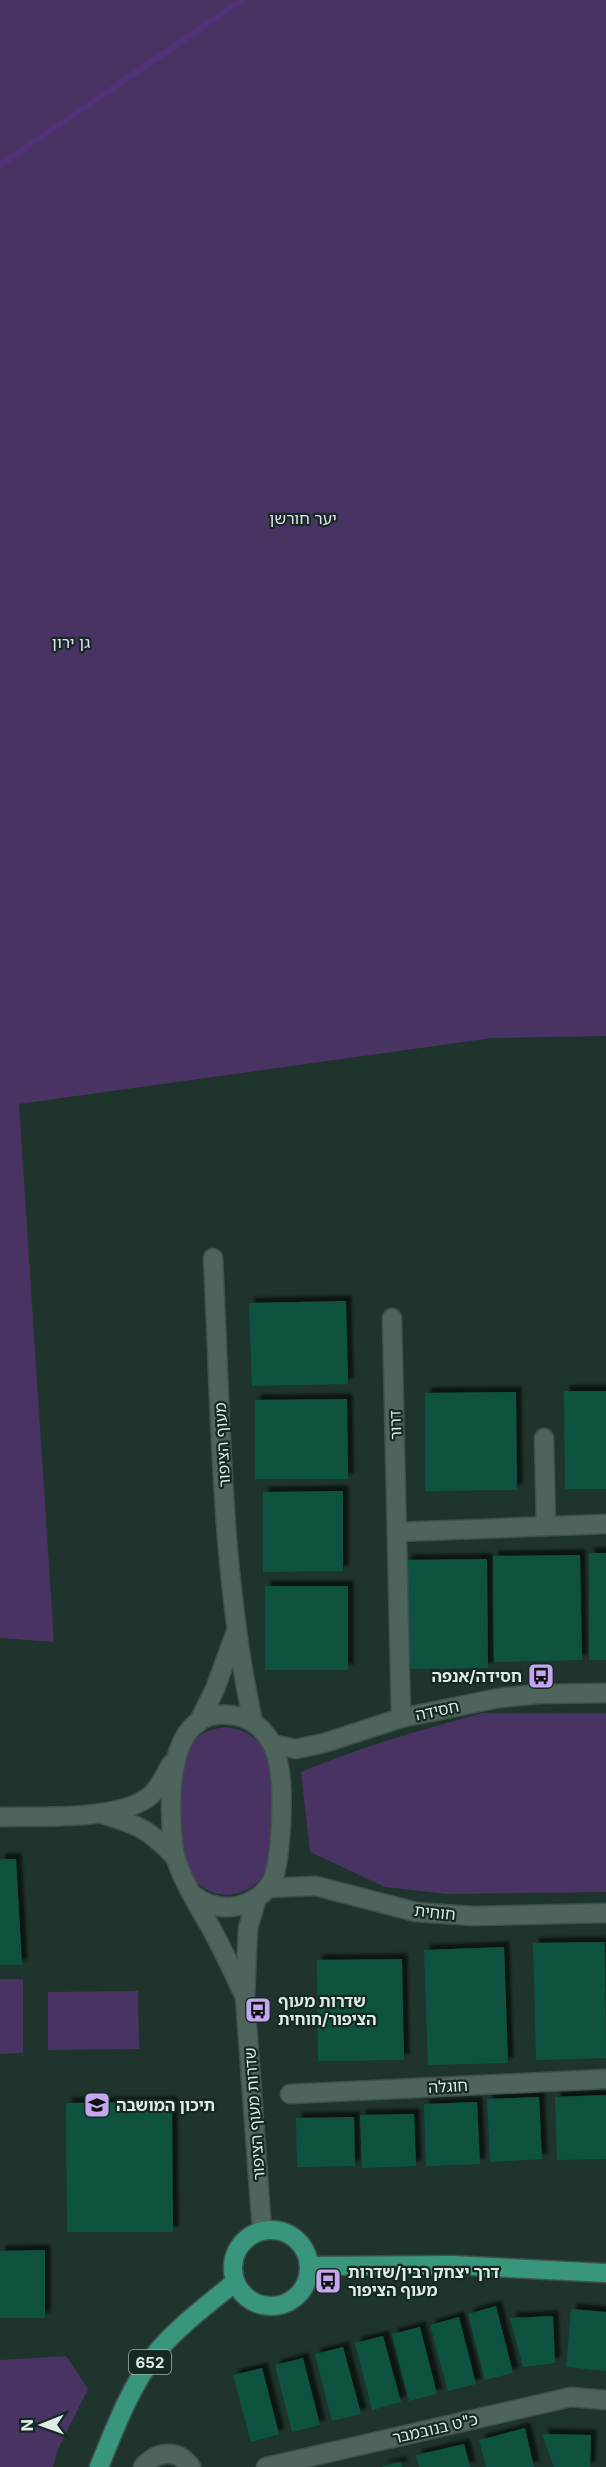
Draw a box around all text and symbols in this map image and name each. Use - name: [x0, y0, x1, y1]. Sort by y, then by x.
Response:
- park label: יער חורשן: [269, 508, 337, 528]
- park label: גן ירון: [52, 632, 90, 652]
- street label: מעוף הציפור: [210, 1402, 234, 1488]
- street label: דרור: [384, 1410, 406, 1440]
- bus stop icon: חסידה/אנפה: [526, 1661, 556, 1691]
- place label: חסידה/אנפה: [431, 1666, 522, 1686]
- street label: חסידה: [413, 1696, 461, 1724]
- street label: חוחית: [413, 1900, 457, 1924]
- place label: שדרות מעוף הציפור/חוחית: [278, 1991, 377, 2029]
- bus stop icon: שדרות מעוף הציפור/חוחית: [243, 1995, 273, 2025]
- street label: שדרות מעוף הציפור: [239, 2047, 269, 2181]
- street label: חוגלה: [428, 2075, 468, 2097]
- school or university icon: תיכון המושבה: [82, 2090, 112, 2120]
- place label: תיכון המושבה: [116, 2095, 215, 2115]
- place label: דרך יצחק רבין/שדרות מעוף הציפור: [348, 2262, 499, 2300]
- bus stop icon: דרך יצחק רבין/שדרות מעוף הציפור: [313, 2266, 343, 2296]
- road number: 652: [129, 2350, 171, 2374]
- north arrow: [12, 2395, 72, 2455]
- street label: כ"ט בנובמבר: [390, 2408, 480, 2448]
- text: N: [17, 2419, 37, 2432]

